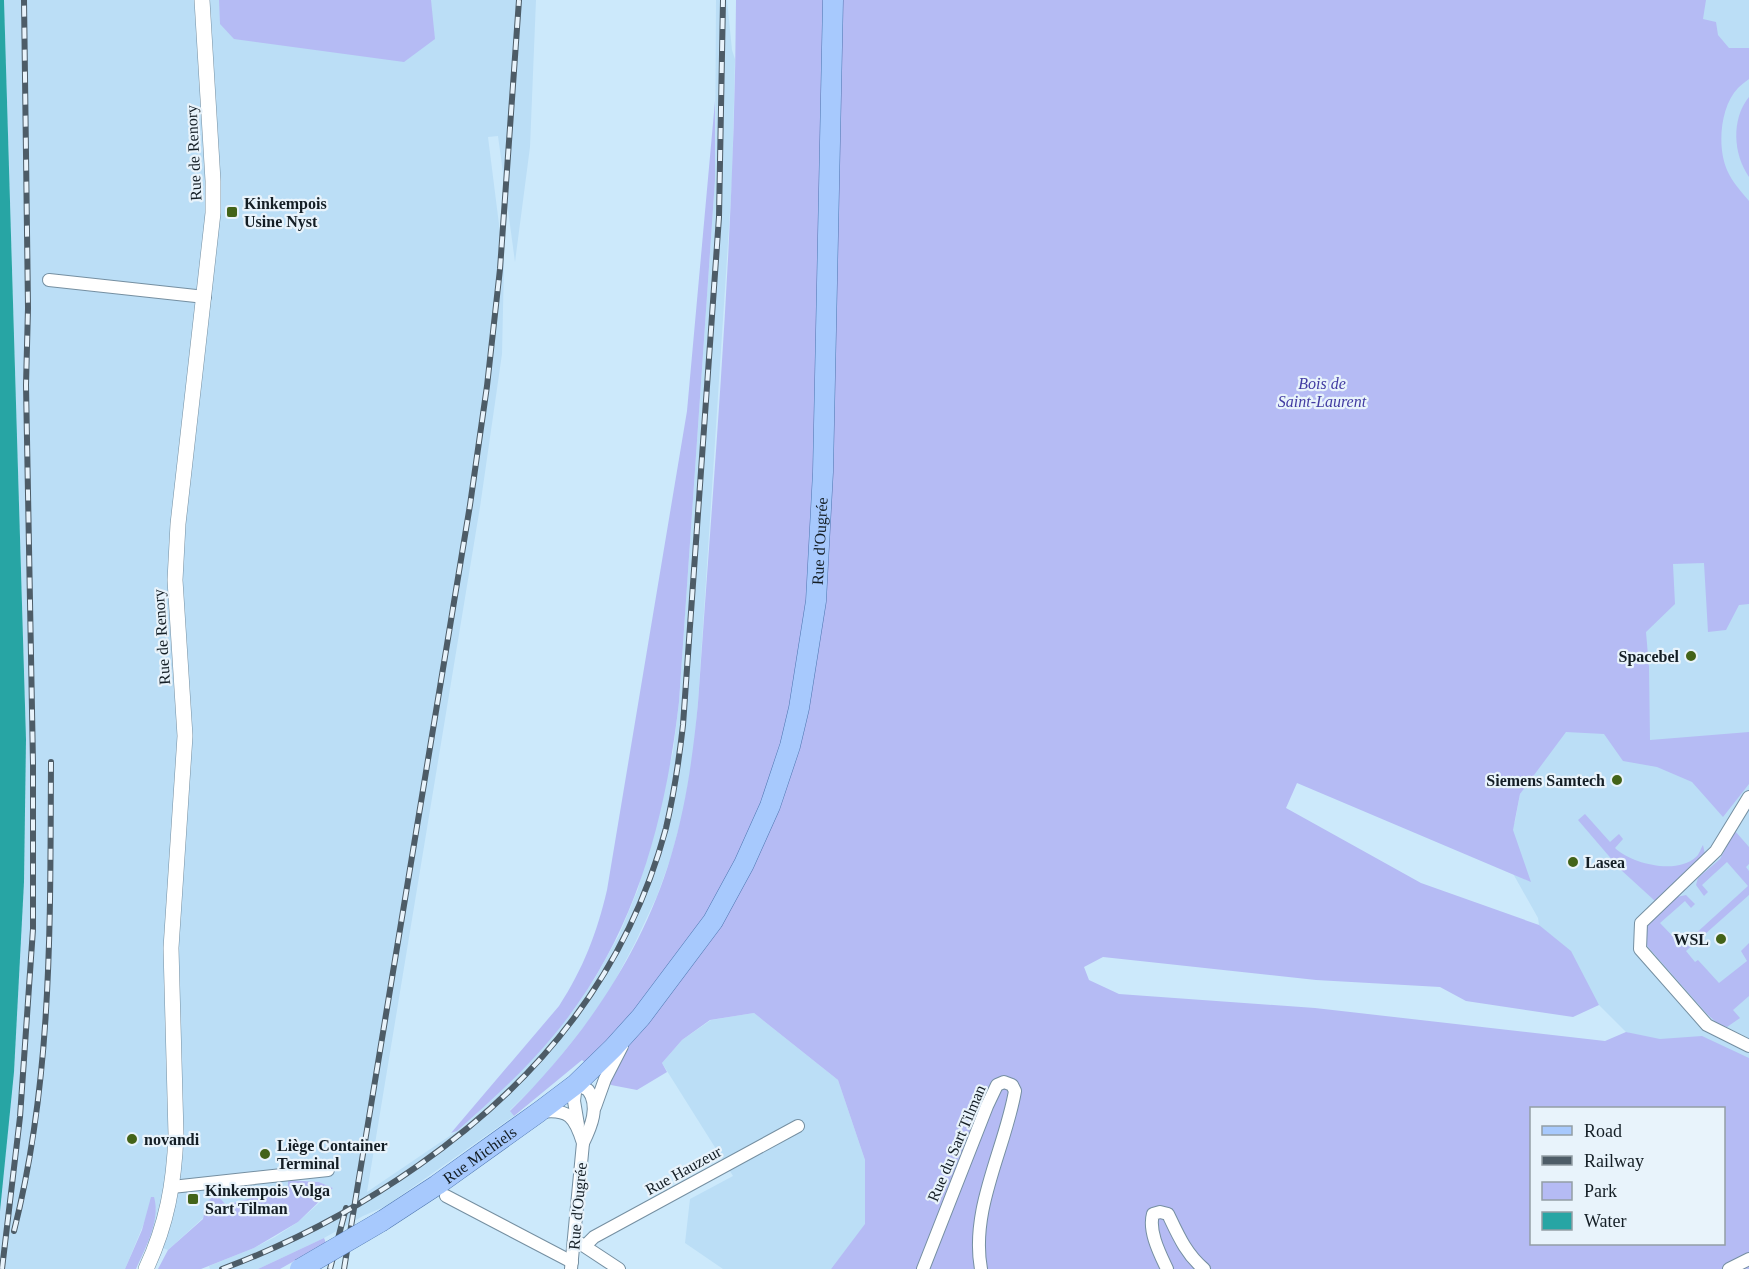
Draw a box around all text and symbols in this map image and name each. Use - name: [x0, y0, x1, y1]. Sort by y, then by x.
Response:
- street label: Rue de Renory: [182, 105, 205, 201]
- place label: Kinkempois Usine Nyst: [244, 195, 327, 231]
- marker: Kinkempois Usine Nyst: [225, 205, 239, 219]
- park label: Bois de Saint-Laurent: [1278, 375, 1367, 410]
- street label: Rue d'Ougrée: [809, 497, 831, 585]
- street label: Rue de Renory: [150, 588, 174, 685]
- place label: Spacebel: [1619, 648, 1680, 666]
- marker: Spacebel: [1684, 649, 1698, 663]
- place label: Siemens Samtech: [1486, 772, 1605, 789]
- marker: Siemens Samtech: [1610, 773, 1624, 787]
- place label: Lasea: [1585, 854, 1625, 871]
- marker: Lasea: [1566, 855, 1580, 869]
- place label: WSL: [1673, 931, 1709, 948]
- marker: WSL: [1714, 932, 1728, 946]
- street label: Rue du Sart Tilman: [924, 1082, 989, 1204]
- legend: [1530, 1107, 1725, 1245]
- text: Road: [1584, 1121, 1622, 1141]
- street label: Rue Michiels: [440, 1123, 520, 1187]
- place label: novandi: [144, 1131, 200, 1148]
- marker: novandi: [125, 1132, 139, 1146]
- place label: Liège Container Terminal: [277, 1137, 388, 1172]
- street label: Rue Hauzeur: [642, 1142, 725, 1198]
- marker: Liège Container Terminal: [258, 1147, 272, 1161]
- text: Railway: [1584, 1151, 1644, 1171]
- street label: Rue d'Ougrée: [565, 1162, 591, 1251]
- text: Park: [1584, 1181, 1617, 1201]
- place label: Kinkempois Volga Sart Tilman: [205, 1182, 330, 1217]
- marker: Kinkempois Volga Sart Tilman: [186, 1192, 200, 1206]
- text: Water: [1584, 1211, 1627, 1231]

